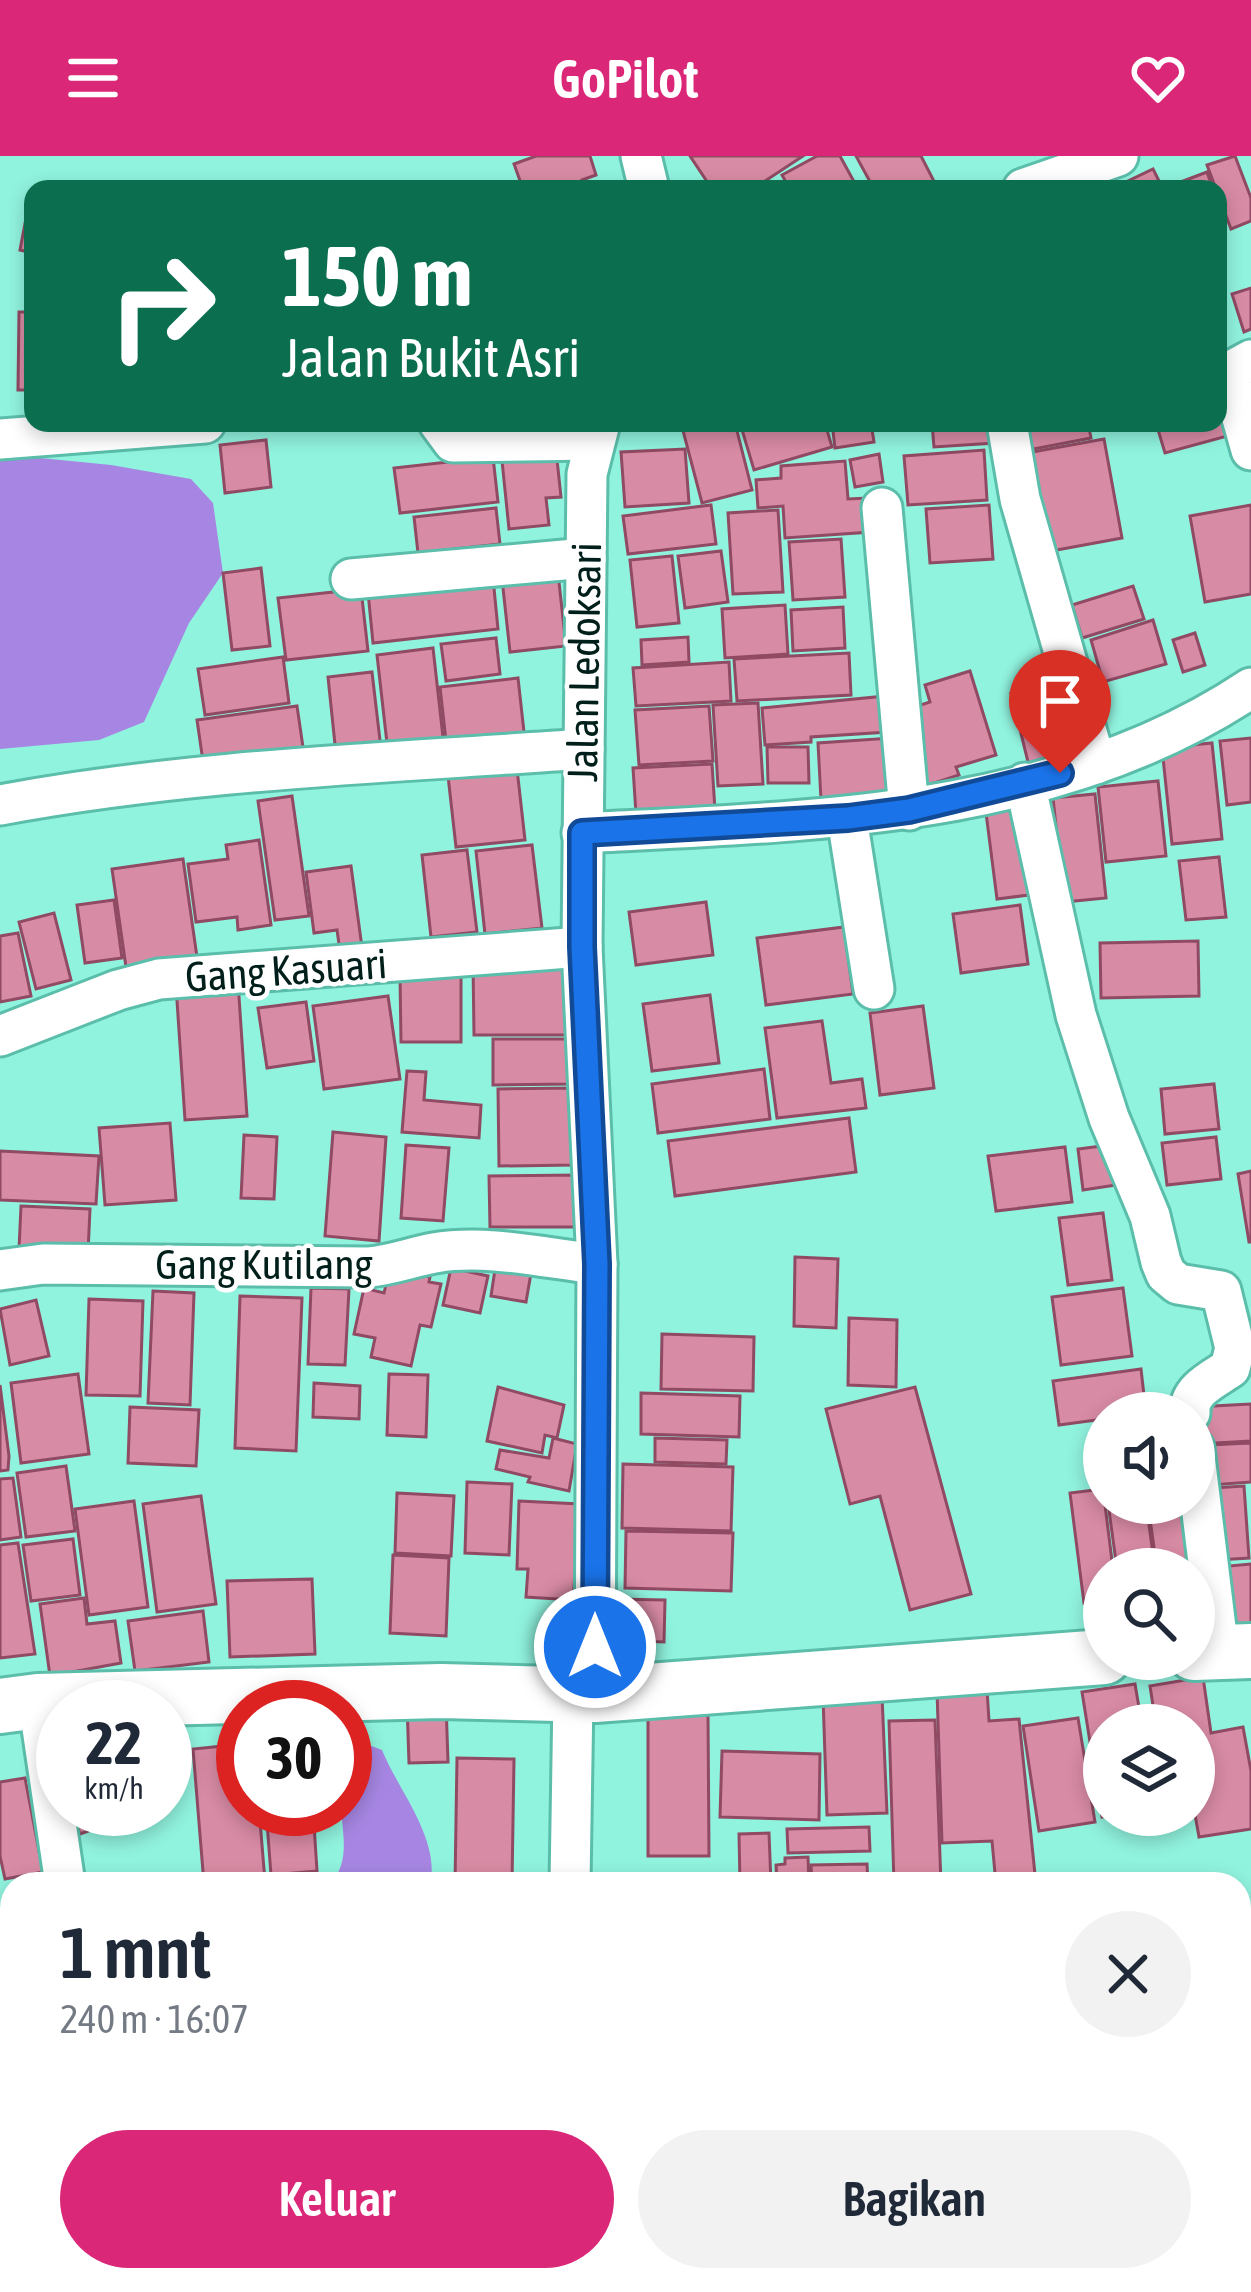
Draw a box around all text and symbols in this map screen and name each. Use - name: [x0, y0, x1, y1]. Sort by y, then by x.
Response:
- icon: menu: [60, 45, 126, 111]
- icon: heart: [1125, 45, 1191, 111]
- text: GoPilot: [552, 48, 699, 109]
- icon: right: [84, 228, 240, 384]
- text: 150 m: [282, 228, 472, 324]
- text: Jalan Bukit Asri: [282, 327, 580, 388]
- street label: Jalan Ledoksari: [558, 542, 610, 782]
- pin: [1009, 650, 1111, 773]
- icon: arrive: [1027, 668, 1093, 734]
- street label: Gang Kasuari: [184, 939, 388, 1001]
- street label: Gang Kutilang: [155, 1240, 373, 1288]
- map controls: [1083, 1392, 1215, 1836]
- button: sound: [1083, 1392, 1215, 1524]
- button: search: [1083, 1548, 1215, 1680]
- position arrow: [532, 1584, 658, 1710]
- speed limit sign: 30: [216, 1680, 372, 1836]
- button: layers: [1083, 1704, 1215, 1836]
- text: 22: [86, 1708, 142, 1777]
- text: km/h: [84, 1771, 144, 1805]
- text: 1 mnt: [60, 1911, 211, 1993]
- button: close: [1065, 1911, 1191, 2037]
- text: 240 m · 16:07: [60, 1997, 249, 2041]
- button: Keluar: [60, 2130, 614, 2268]
- button: Bagikan: [638, 2130, 1191, 2268]

